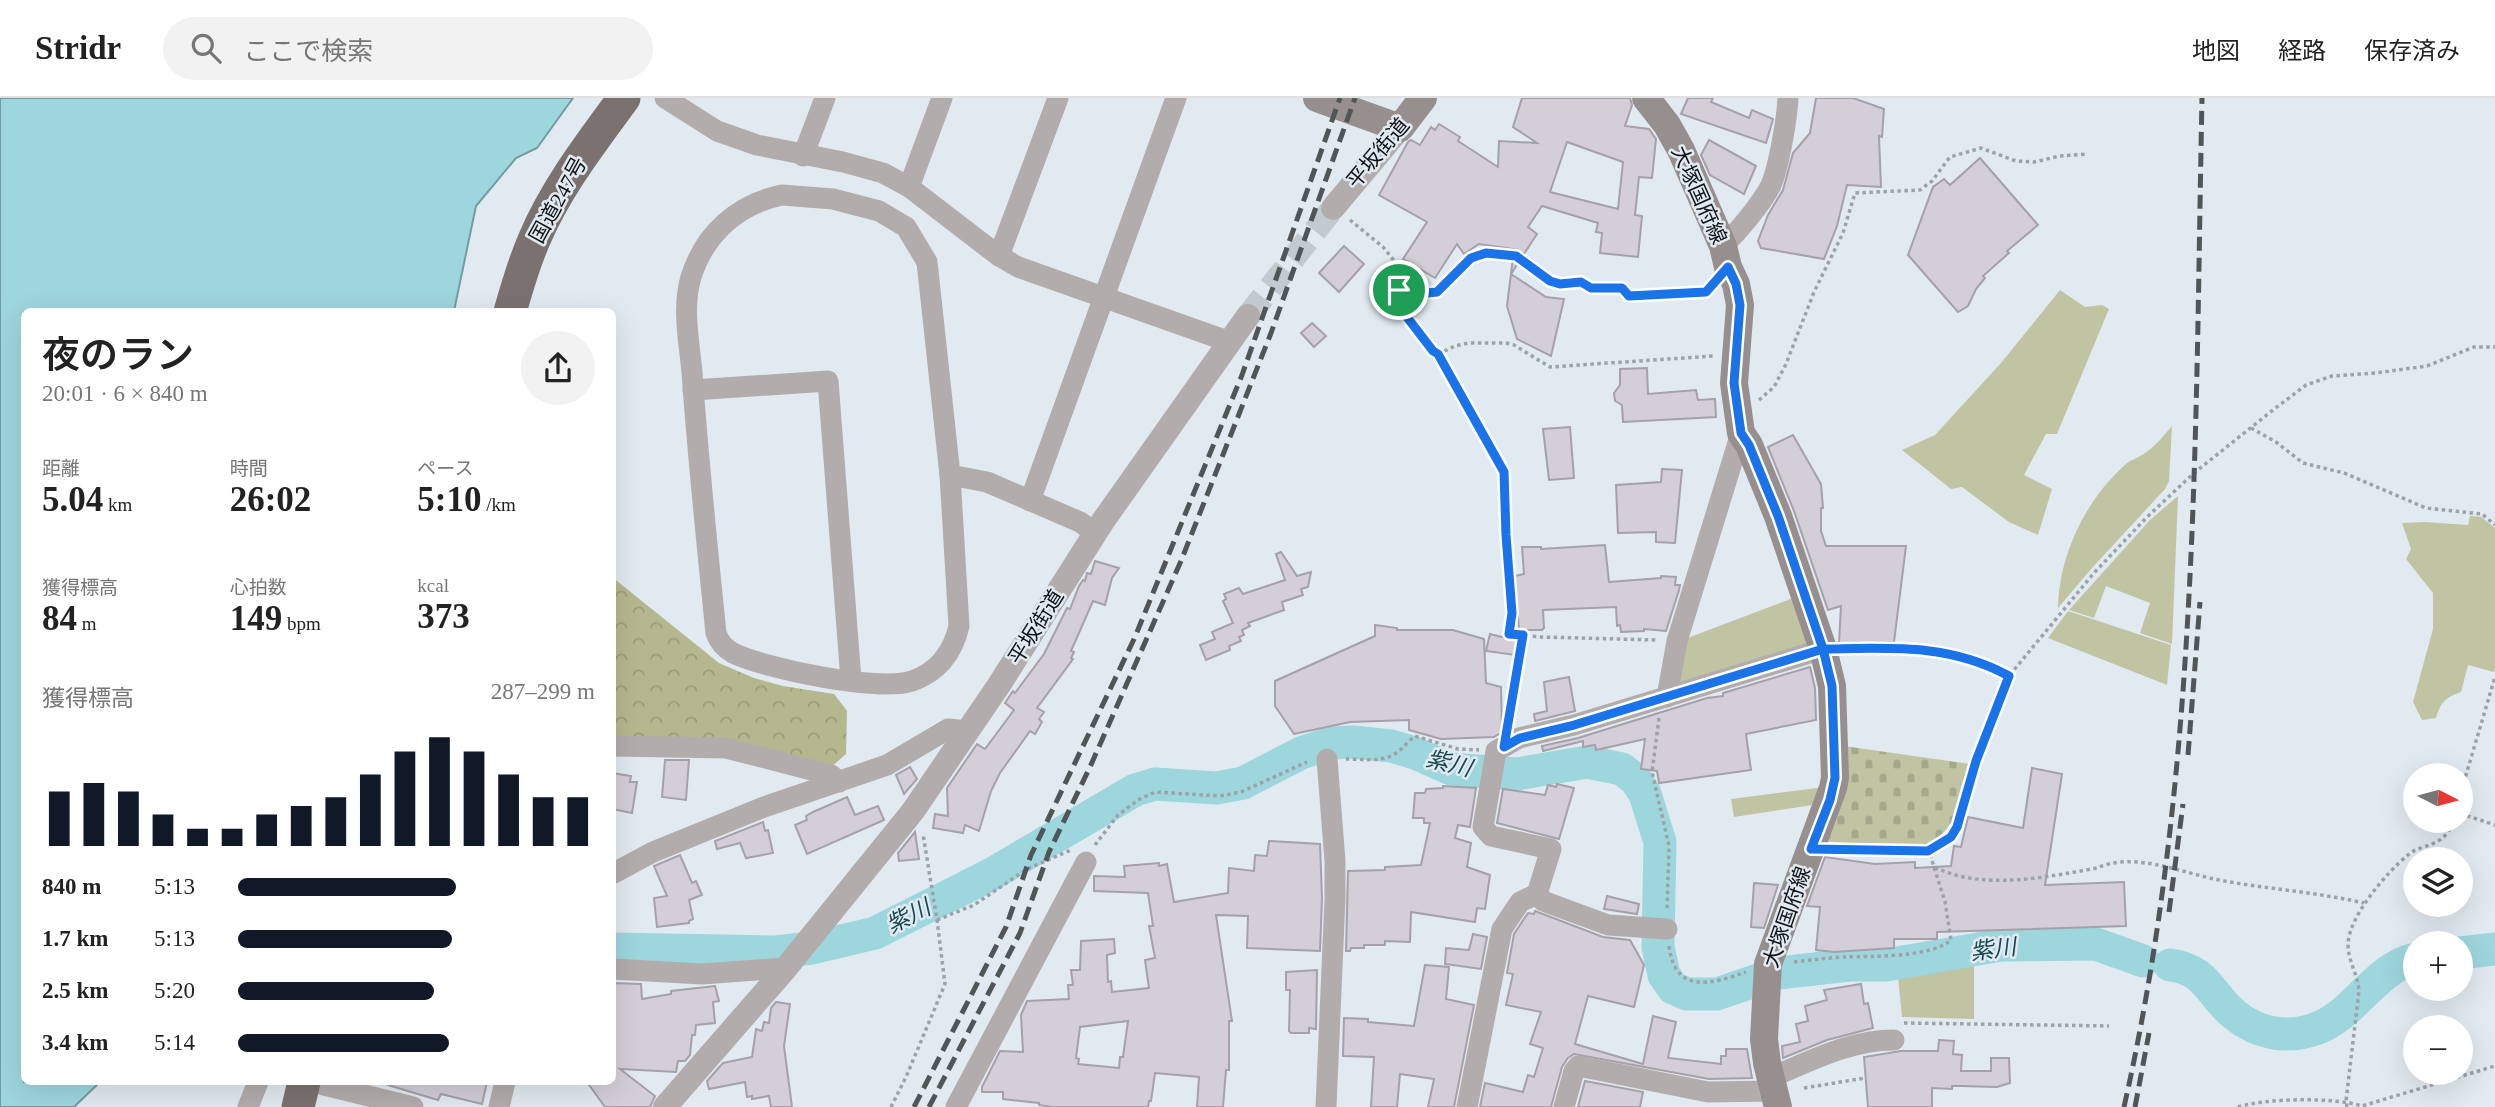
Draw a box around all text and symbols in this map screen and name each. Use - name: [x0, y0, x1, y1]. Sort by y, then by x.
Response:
- search box: [163, 17, 653, 80]
- icon: search: [187, 29, 225, 67]
- text: Stridr: [35, 30, 121, 66]
- text: ここで検索: [243, 37, 373, 66]
- text: 地図: [2192, 38, 2240, 64]
- text: 経路: [2278, 38, 2326, 64]
- text: 保存済み: [2364, 38, 2460, 64]
- street label: 平坂街道: [1342, 113, 1414, 193]
- street label: 大塚国府線: [1667, 142, 1731, 248]
- street label: 国道247号: [525, 153, 591, 247]
- pin: [1369, 260, 1429, 320]
- icon: arrive: [1380, 271, 1418, 309]
- button: share: [521, 331, 595, 405]
- text: 夜のラン: [42, 334, 194, 376]
- text: 20:01 · 6 × 840 m: [42, 381, 208, 406]
- text: 距離: [42, 458, 80, 479]
- text: 時間: [230, 458, 268, 479]
- text: ペース: [417, 458, 473, 479]
- text: 5.04: [42, 480, 103, 519]
- text: 26:02: [230, 480, 311, 519]
- text: 5:10: [417, 480, 481, 519]
- text: km: [103, 494, 132, 515]
- text: /km: [481, 494, 516, 515]
- text: kcal: [417, 575, 449, 596]
- text: 獲得標高: [42, 577, 118, 598]
- text: 心拍数: [230, 577, 287, 598]
- street label: 平坂街道: [1004, 585, 1068, 669]
- text: 373: [417, 597, 470, 636]
- text: 84: [42, 599, 77, 638]
- text: 149: [230, 599, 282, 638]
- text: m: [77, 613, 97, 634]
- text: bpm: [282, 613, 321, 634]
- text: 287–299 m: [491, 679, 595, 704]
- text: 獲得標高: [42, 686, 134, 711]
- water label: 紫川: [1424, 746, 1477, 782]
- north arrow: [2403, 763, 2473, 833]
- map controls: [2403, 763, 2473, 1085]
- button: layers: [2403, 847, 2473, 917]
- street label: 大塚国府線: [1759, 863, 1815, 971]
- text: 840 m: [42, 874, 101, 899]
- text: 5:13: [154, 874, 195, 899]
- water label: 紫川: [882, 894, 937, 938]
- text: 1.7 km: [42, 926, 108, 951]
- text: 5:13: [154, 926, 195, 951]
- button: +: [2403, 931, 2473, 1001]
- water label: 紫川: [1969, 934, 2020, 965]
- text: 2.5 km: [42, 978, 108, 1003]
- text: 5:20: [154, 978, 195, 1003]
- button: −: [2403, 1015, 2473, 1085]
- text: 3.4 km: [42, 1030, 108, 1055]
- text: 5:14: [154, 1030, 195, 1055]

